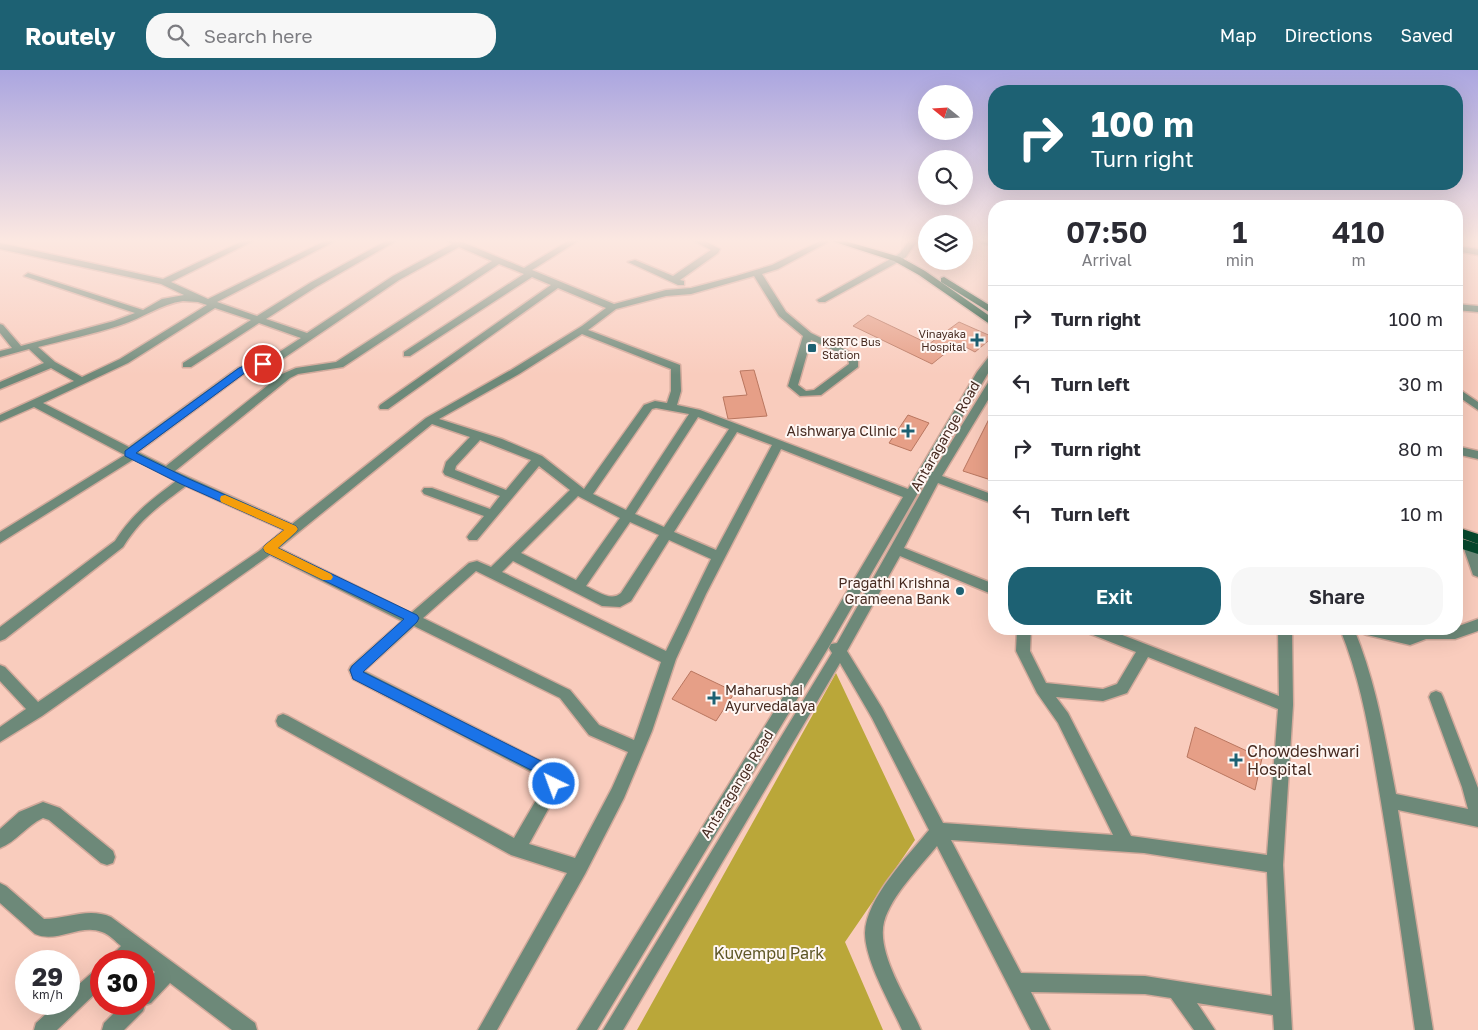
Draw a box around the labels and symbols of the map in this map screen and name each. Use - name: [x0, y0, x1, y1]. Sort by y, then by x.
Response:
- north arrow: [918, 85, 972, 140]
- place label: Vinayaka Hospital: [919, 327, 966, 353]
- marker: Vinayaka Hospital: [970, 333, 984, 347]
- place label: KSRTC Bus Station: [822, 335, 881, 361]
- marker: KSRTC Bus Station: [806, 342, 818, 354]
- pin: [242, 343, 284, 385]
- street label: Antaragange Road: [906, 378, 983, 494]
- place label: Aishwarya Clinic: [787, 422, 897, 439]
- marker: Aishwarya Clinic: [901, 424, 915, 438]
- place label: Pragathi Krishna Grameena Bank: [838, 574, 950, 607]
- marker: Pragathi Krishna Grameena Bank: [954, 585, 966, 597]
- place label: Maharushai Ayurvedalaya: [725, 681, 815, 714]
- marker: Maharushai Ayurvedalaya: [707, 691, 721, 705]
- street label: Antaragange Road: [696, 727, 777, 841]
- place label: Chowdeshwari Hospital: [1247, 741, 1359, 779]
- marker: Chowdeshwari Hospital: [1229, 753, 1243, 767]
- position arrow: [527, 757, 579, 809]
- park label: Kuvempu Park: [714, 943, 824, 963]
- speed limit sign: 30: [90, 950, 155, 1015]

